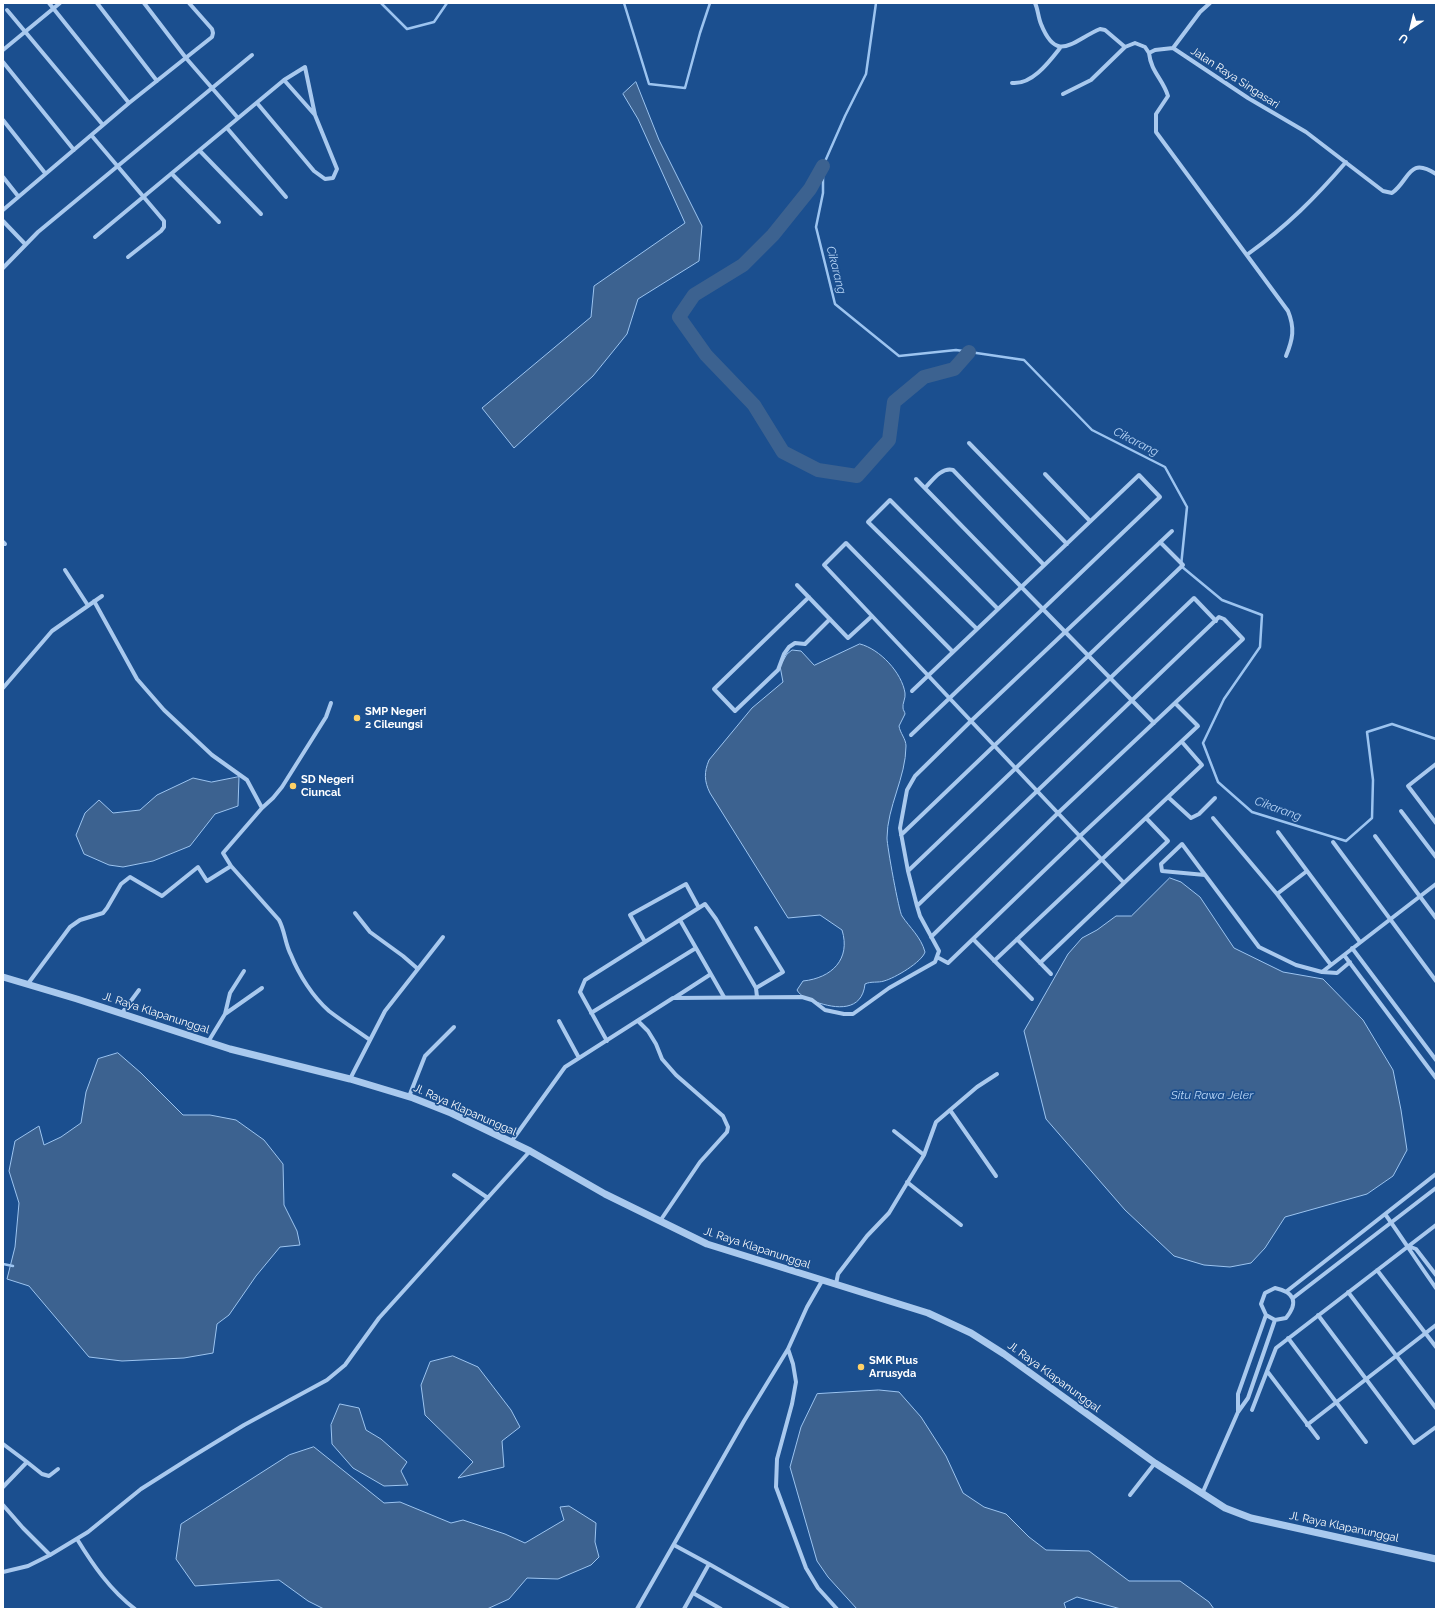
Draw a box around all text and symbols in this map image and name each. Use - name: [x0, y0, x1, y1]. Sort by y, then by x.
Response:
- north arrow: [1391, 8, 1431, 48]
- text: U: [1397, 31, 1411, 46]
- street label: Jalan Raya Singasari: [1188, 44, 1282, 112]
- water label: Cikarang: [823, 245, 849, 295]
- water label: Cikarang: [1111, 424, 1161, 460]
- place label: SMP Negeri 2 Cileungsi: [365, 705, 426, 731]
- marker: SMP Negeri 2 Cileungsi: [352, 713, 362, 723]
- place label: SD Negeri Ciuncal: [301, 773, 354, 799]
- marker: SD Negeri Ciuncal: [288, 781, 298, 791]
- water label: Cikarang: [1253, 794, 1303, 824]
- street label: Jl. Raya Klapanunggal: [101, 990, 211, 1036]
- street label: Jl. Raya Klapanunggal: [411, 1081, 519, 1139]
- water label: Situ Rawa Jeler: [1171, 1088, 1253, 1102]
- street label: Jl. Raya Klapanunggal: [702, 1225, 812, 1271]
- street label: Jl. Raya Klapanunggal: [1005, 1339, 1103, 1415]
- place label: SMK Plus Arrusyda: [869, 1354, 918, 1380]
- marker: SMK Plus Arrusyda: [856, 1362, 866, 1372]
- street label: Jl. Raya Klapanunggal: [1288, 1509, 1400, 1545]

